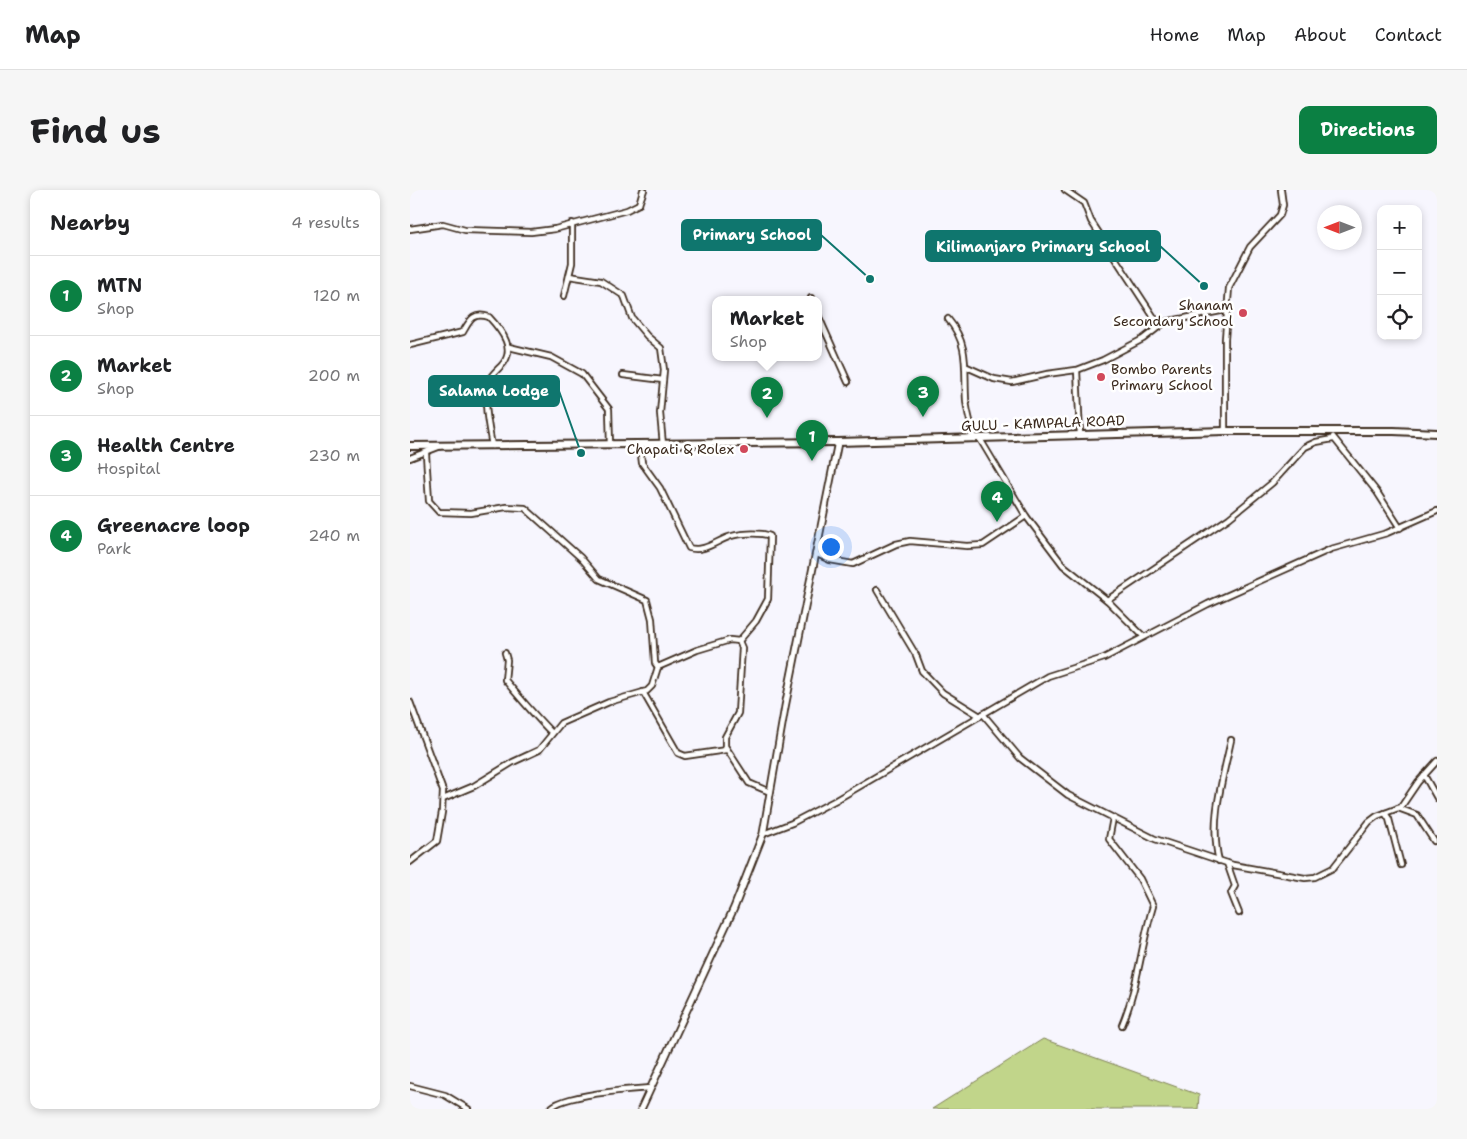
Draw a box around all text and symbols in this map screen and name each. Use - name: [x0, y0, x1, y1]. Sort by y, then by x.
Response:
- text: Map: [25, 19, 81, 51]
- text: Home: [1150, 23, 1199, 47]
- text: Map: [1227, 23, 1266, 47]
- text: About: [1294, 23, 1347, 47]
- text: Contact: [1375, 23, 1442, 47]
- button: Directions: [1299, 106, 1437, 154]
- text: Find us: [30, 107, 161, 154]
- north arrow: [1317, 205, 1362, 250]
- map controls: [1377, 205, 1422, 340]
- button: +: [1377, 205, 1422, 250]
- text: Nearby: [50, 209, 130, 237]
- text: 4 results: [291, 212, 360, 233]
- callout: Primary School: [682, 220, 821, 250]
- text: Primary School: [693, 225, 811, 245]
- callout: Kilimanjaro Primary School: [926, 231, 1160, 261]
- text: Kilimanjaro Primary School: [936, 237, 1150, 257]
- button: −: [1377, 250, 1422, 295]
- text: MTN: [97, 273, 142, 298]
- text: 1: [62, 285, 70, 306]
- text: 120 m: [313, 285, 360, 306]
- button: locate: [1377, 295, 1422, 340]
- popup: [712, 296, 822, 361]
- place label: Shanam Secondary School: [1113, 296, 1234, 330]
- text: Shop: [97, 298, 134, 319]
- text: Market: [730, 306, 804, 331]
- marker: Shanam Secondary School: [1237, 307, 1249, 319]
- text: Shop: [730, 331, 767, 352]
- text: Market: [97, 353, 172, 378]
- place label: Bombo Parents Primary School: [1111, 360, 1213, 394]
- text: 2: [60, 365, 72, 386]
- text: 200 m: [308, 365, 360, 386]
- marker: Bombo Parents Primary School: [1095, 371, 1107, 383]
- callout: Salama Lodge: [429, 376, 559, 406]
- pin: 3: [907, 376, 939, 417]
- pin: 2: [751, 377, 783, 418]
- text: Shop: [97, 378, 134, 399]
- text: Salama Lodge: [439, 381, 549, 401]
- street label: GULU - KAMPALA ROAD: [961, 411, 1125, 435]
- pin: 1: [796, 420, 828, 461]
- text: Health Centre: [97, 433, 235, 458]
- place label: Chapati & Rolex: [627, 440, 734, 458]
- marker: Chapati & Rolex: [738, 443, 750, 455]
- text: 3: [60, 445, 72, 466]
- text: 230 m: [308, 445, 360, 466]
- text: Hospital: [97, 458, 160, 479]
- pin: 4: [981, 481, 1013, 522]
- text: Greenacre loop: [97, 513, 250, 538]
- text: 4: [60, 525, 72, 546]
- text: 240 m: [308, 525, 360, 546]
- your location: [818, 534, 844, 560]
- text: Park: [97, 538, 131, 559]

